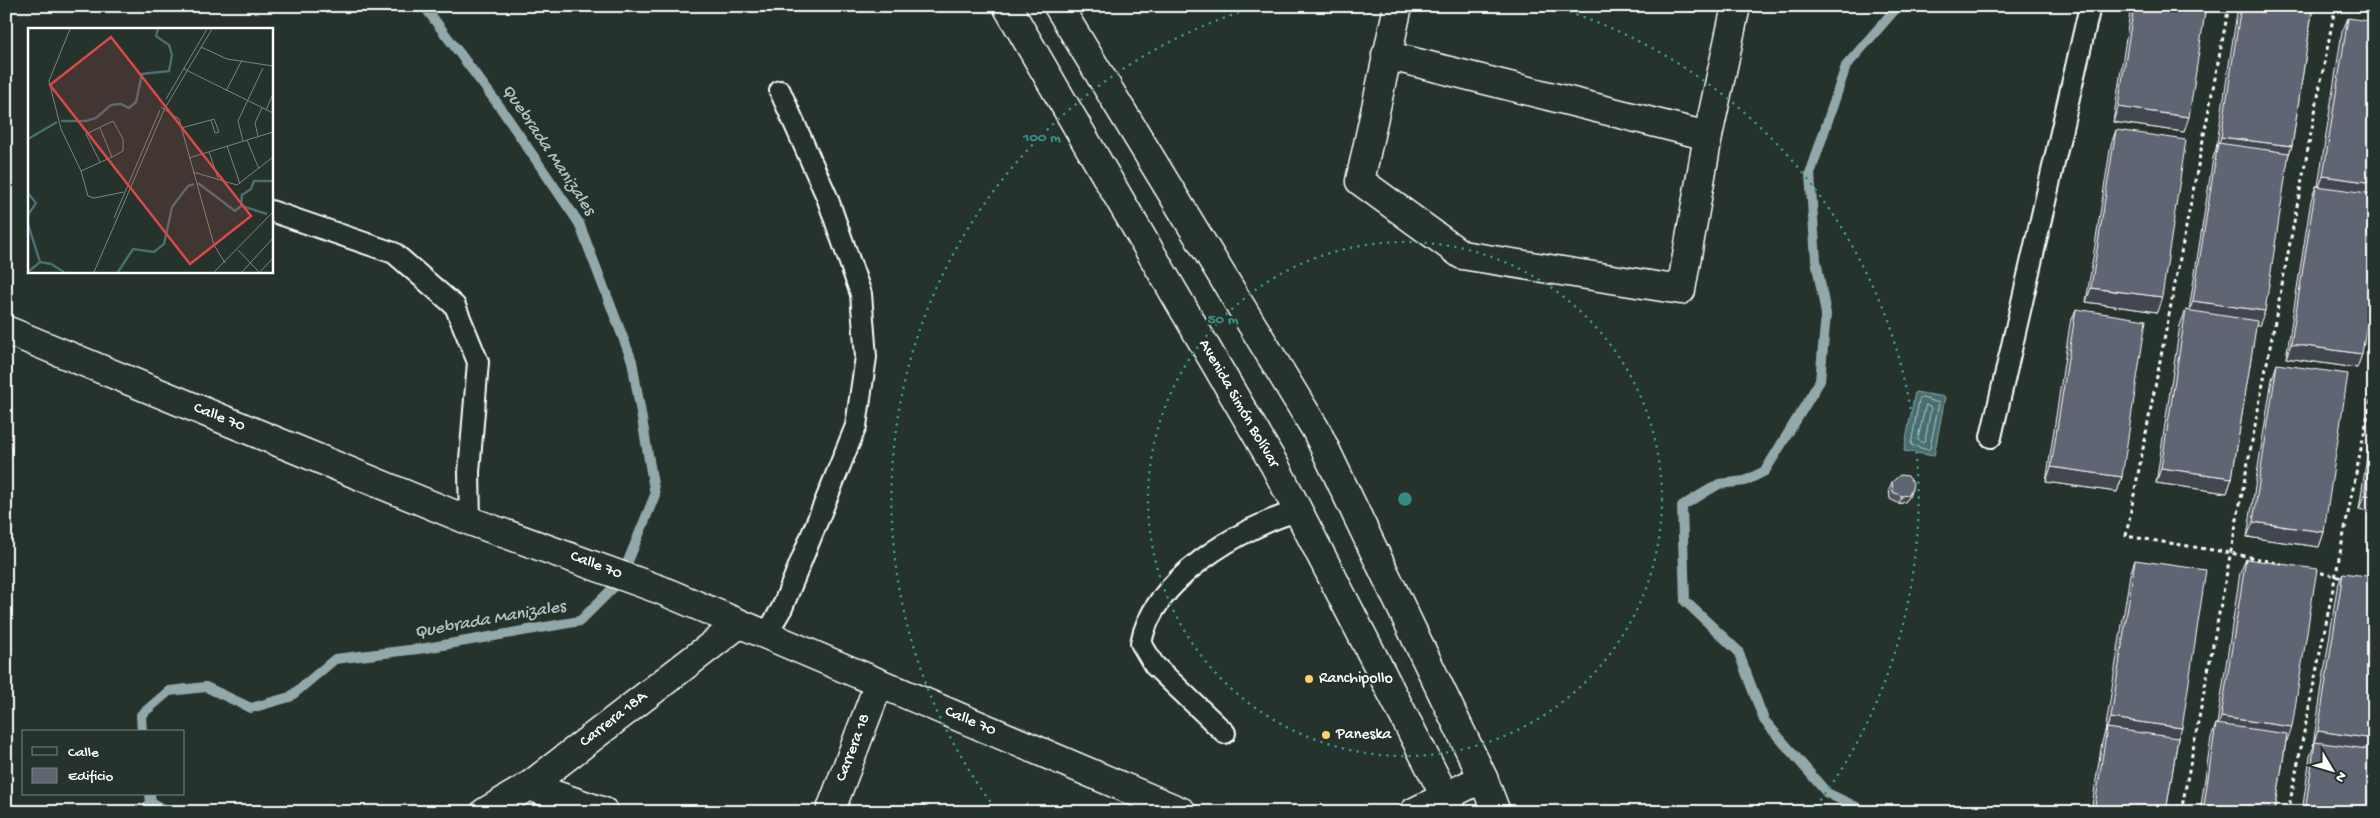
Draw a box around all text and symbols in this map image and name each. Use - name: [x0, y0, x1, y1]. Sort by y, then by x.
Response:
- inset map: [28, 28, 272, 272]
- water label: Quebrada Manizales: [496, 81, 601, 221]
- text: 100 m: [1022, 129, 1061, 147]
- text: 50 m: [1208, 311, 1239, 329]
- street label: Avenida Simón Bolívar: [1194, 337, 1283, 473]
- street label: Calle 70: [190, 399, 248, 437]
- centre of rings: [1396, 490, 1414, 508]
- street label: Calle 70: [567, 547, 625, 585]
- water label: Quebrada Manizales: [413, 596, 570, 644]
- place label: Ranchipollo: [1319, 670, 1393, 689]
- marker: Ranchipollo: [1303, 673, 1315, 685]
- street label: Carrera 18A: [577, 687, 653, 752]
- street label: Calle 70: [941, 703, 999, 741]
- street label: Carrera 18: [832, 711, 876, 784]
- place label: Paneska: [1335, 726, 1393, 745]
- marker: Paneska: [1320, 729, 1332, 741]
- legend: [22, 730, 185, 796]
- text: Calle: [68, 744, 99, 762]
- north arrow: [2308, 746, 2358, 796]
- text: Edificio: [68, 768, 114, 786]
- text: N: [2331, 768, 2350, 785]

